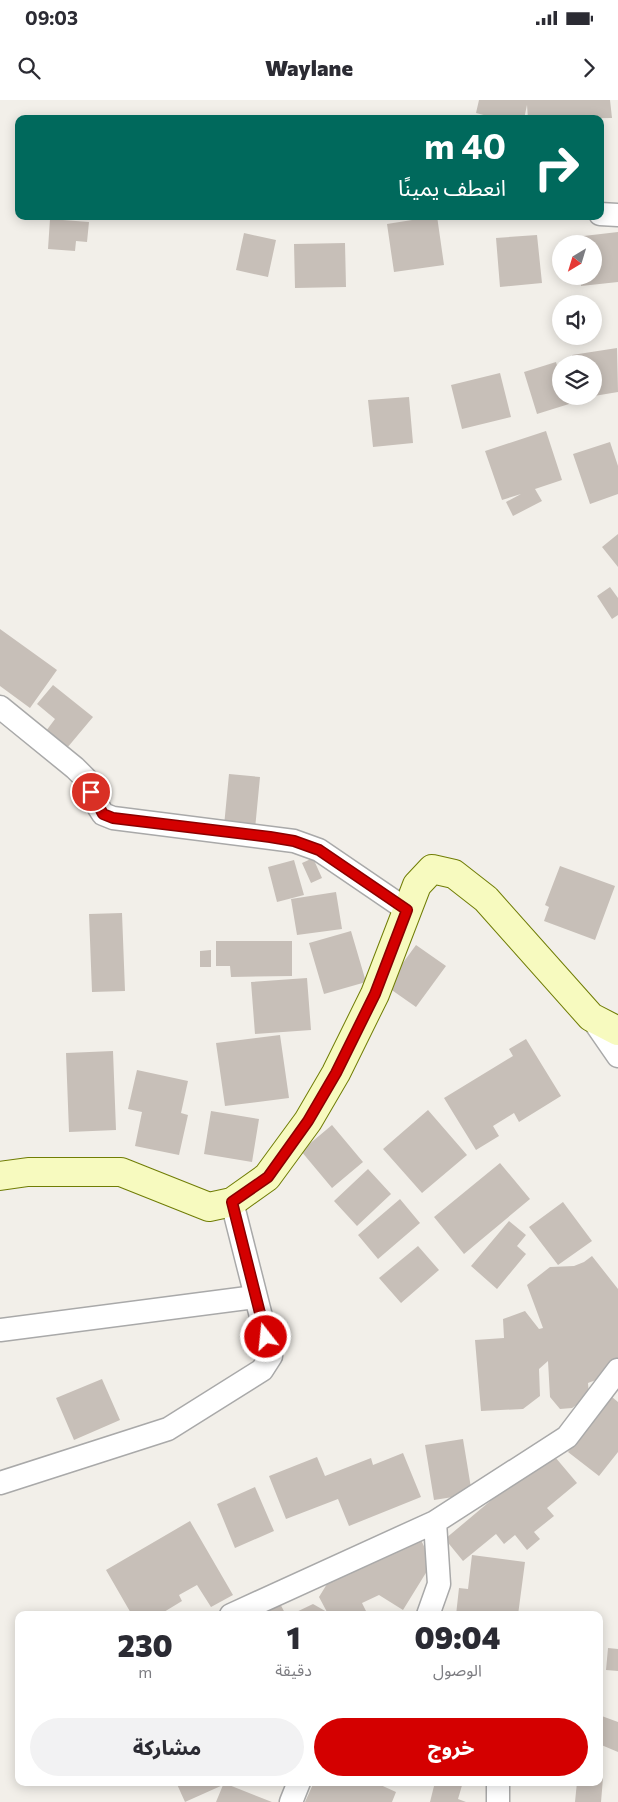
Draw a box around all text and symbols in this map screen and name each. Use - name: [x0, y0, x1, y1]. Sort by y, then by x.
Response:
- text: 09:03: [25, 6, 78, 29]
- icon: search: [15, 54, 43, 82]
- text: Waylane: [265, 54, 353, 81]
- icon: forward: [575, 54, 603, 82]
- text: 40 m: [424, 123, 506, 166]
- icon: right: [524, 135, 589, 200]
- text: انعطف يمينًا: [398, 174, 506, 201]
- north arrow: [552, 235, 602, 285]
- map controls: [552, 235, 602, 405]
- button: sound: [552, 295, 602, 345]
- button: layers: [552, 355, 602, 405]
- pin: [70, 771, 112, 813]
- icon: arrive: [77, 778, 105, 806]
- position arrow: [239, 1310, 291, 1362]
- text: 1: [287, 1618, 301, 1655]
- text: 09:04: [414, 1618, 500, 1655]
- text: 230: [118, 1626, 173, 1663]
- text: دقيقة: [275, 1660, 312, 1679]
- text: الوصول: [433, 1660, 482, 1679]
- text: m: [138, 1662, 152, 1681]
- button: مشاركة: [30, 1718, 304, 1776]
- button: خروج: [314, 1718, 588, 1776]

